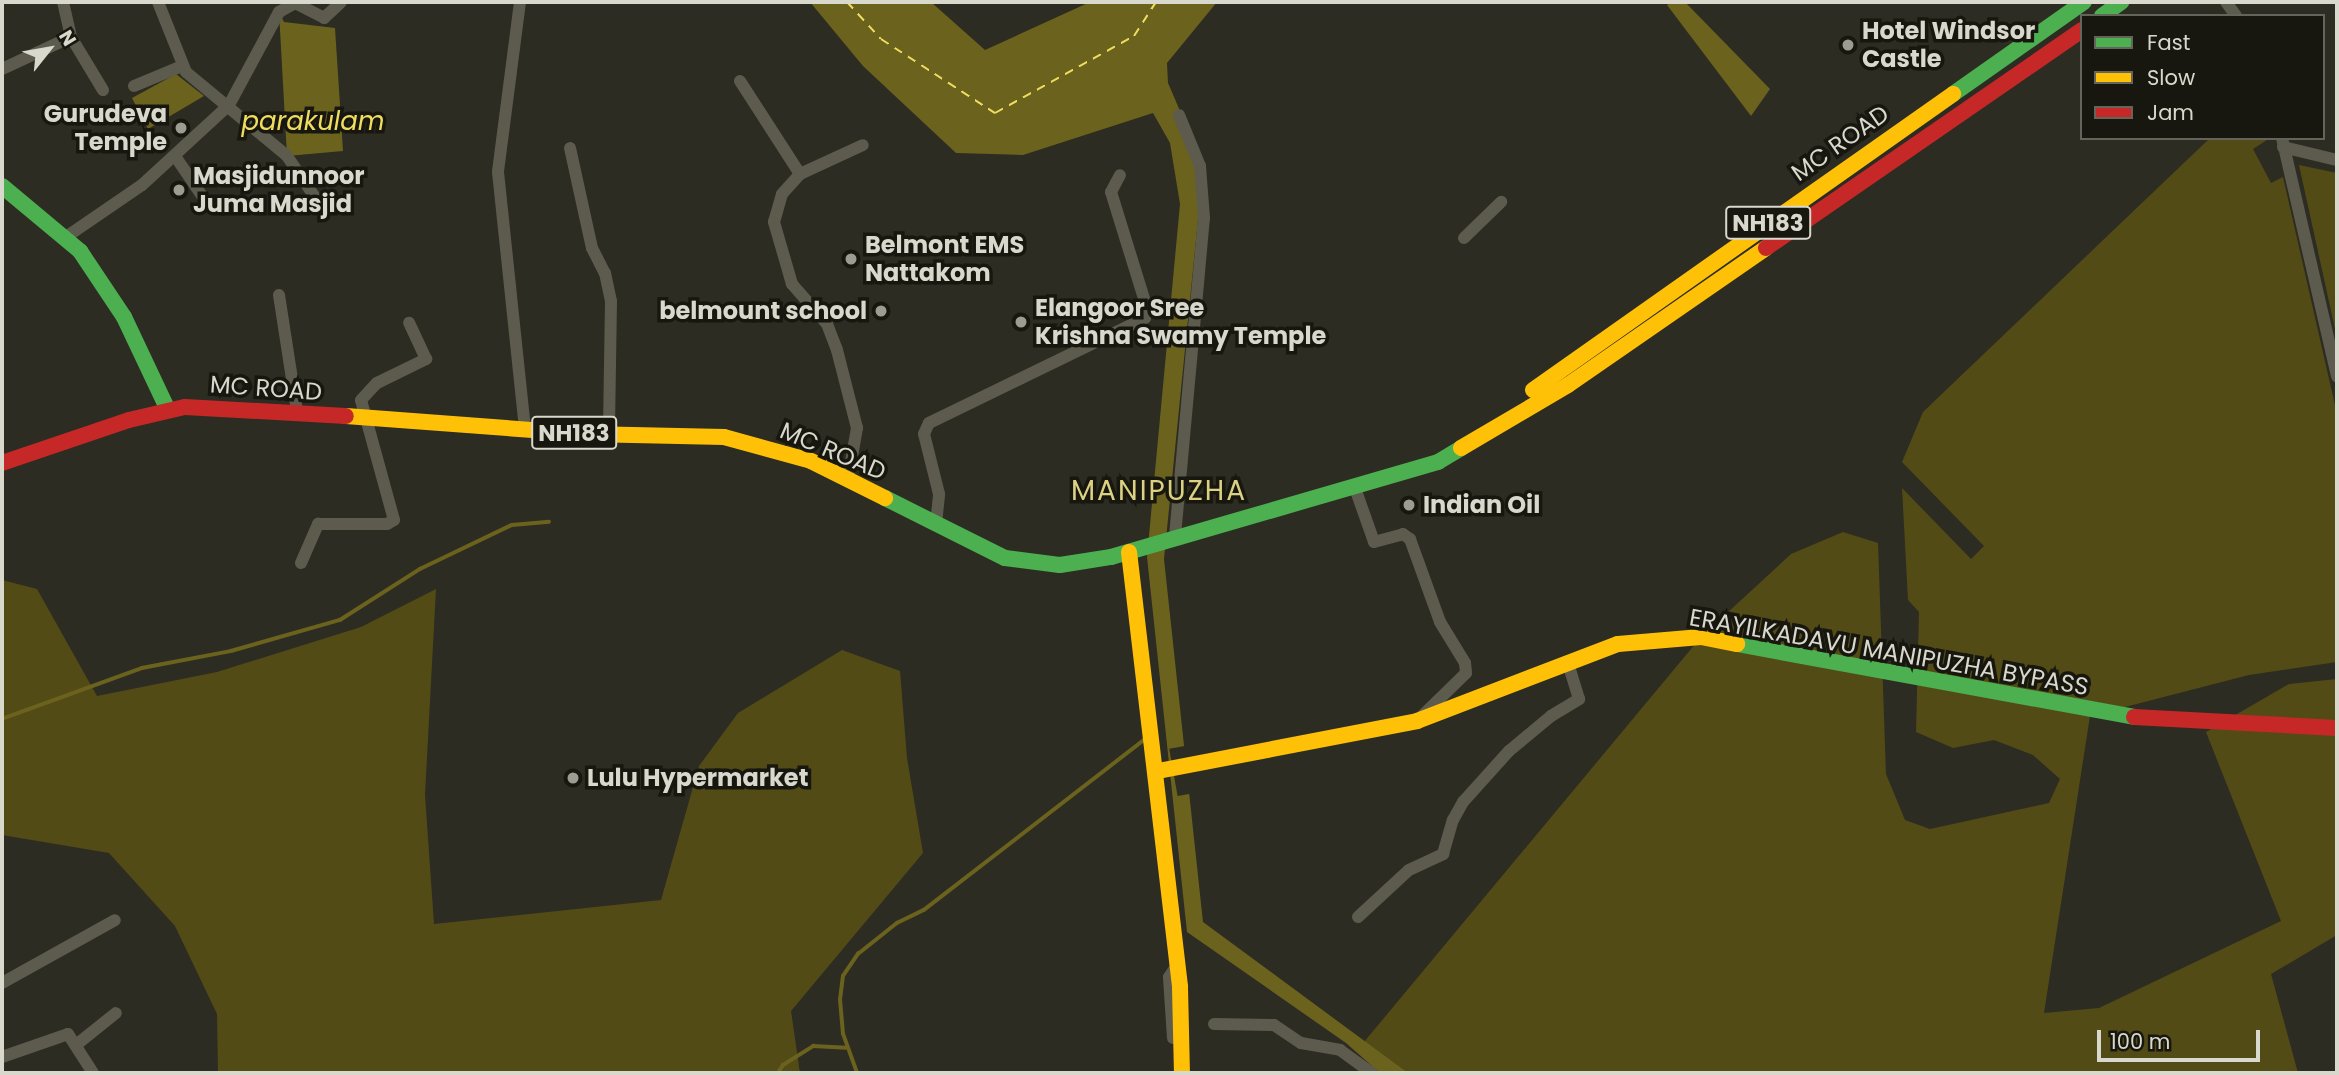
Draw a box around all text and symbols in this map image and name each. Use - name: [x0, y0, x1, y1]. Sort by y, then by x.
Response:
- north arrow: [14, 14, 84, 84]
- legend: [2080, 14, 2325, 140]
- place label: Hotel Windsor Castle: [1862, 17, 2035, 73]
- text: N: [52, 25, 83, 51]
- text: Fast: [2147, 28, 2190, 57]
- marker: Hotel Windsor Castle: [1840, 37, 1856, 53]
- text: Slow: [2147, 63, 2195, 92]
- text: Jam: [2147, 98, 2194, 127]
- street label: MC ROAD: [1786, 99, 1894, 187]
- place label: Gurudeva Temple: [44, 100, 167, 156]
- water label: parakulam: [241, 106, 385, 138]
- marker: Gurudeva Temple: [173, 120, 189, 136]
- place label: Masjidunnoor Juma Masjid: [193, 162, 365, 218]
- marker: Masjidunnoor Juma Masjid: [171, 182, 187, 198]
- road number: NH183: [1724, 204, 1812, 243]
- place label: Belmont EMS Nattakom: [865, 231, 1024, 287]
- marker: Belmont EMS Nattakom: [843, 251, 859, 267]
- place label: Elangoor Sree Krishna Swamy Temple: [1035, 294, 1326, 350]
- place label: belmount school: [659, 297, 867, 325]
- marker: belmount school: [873, 303, 889, 319]
- marker: Elangoor Sree Krishna Swamy Temple: [1013, 314, 1029, 330]
- street label: MC ROAD: [209, 370, 323, 406]
- road number: NH183: [530, 414, 618, 452]
- street label: MC ROAD: [776, 416, 890, 486]
- district label: MANIPUZHA: [1072, 474, 1246, 508]
- place label: Indian Oil: [1423, 491, 1540, 519]
- marker: Indian Oil: [1401, 497, 1417, 513]
- street label: ERAYILKADAVU MANIPUZHA BYPASS: [1687, 603, 2091, 701]
- place label: Lulu Hypermarket: [587, 764, 808, 792]
- marker: Lulu Hypermarket: [565, 770, 581, 786]
- scale bar: [2101, 1016, 2264, 1060]
- text: 100 m: [2110, 1027, 2170, 1056]

